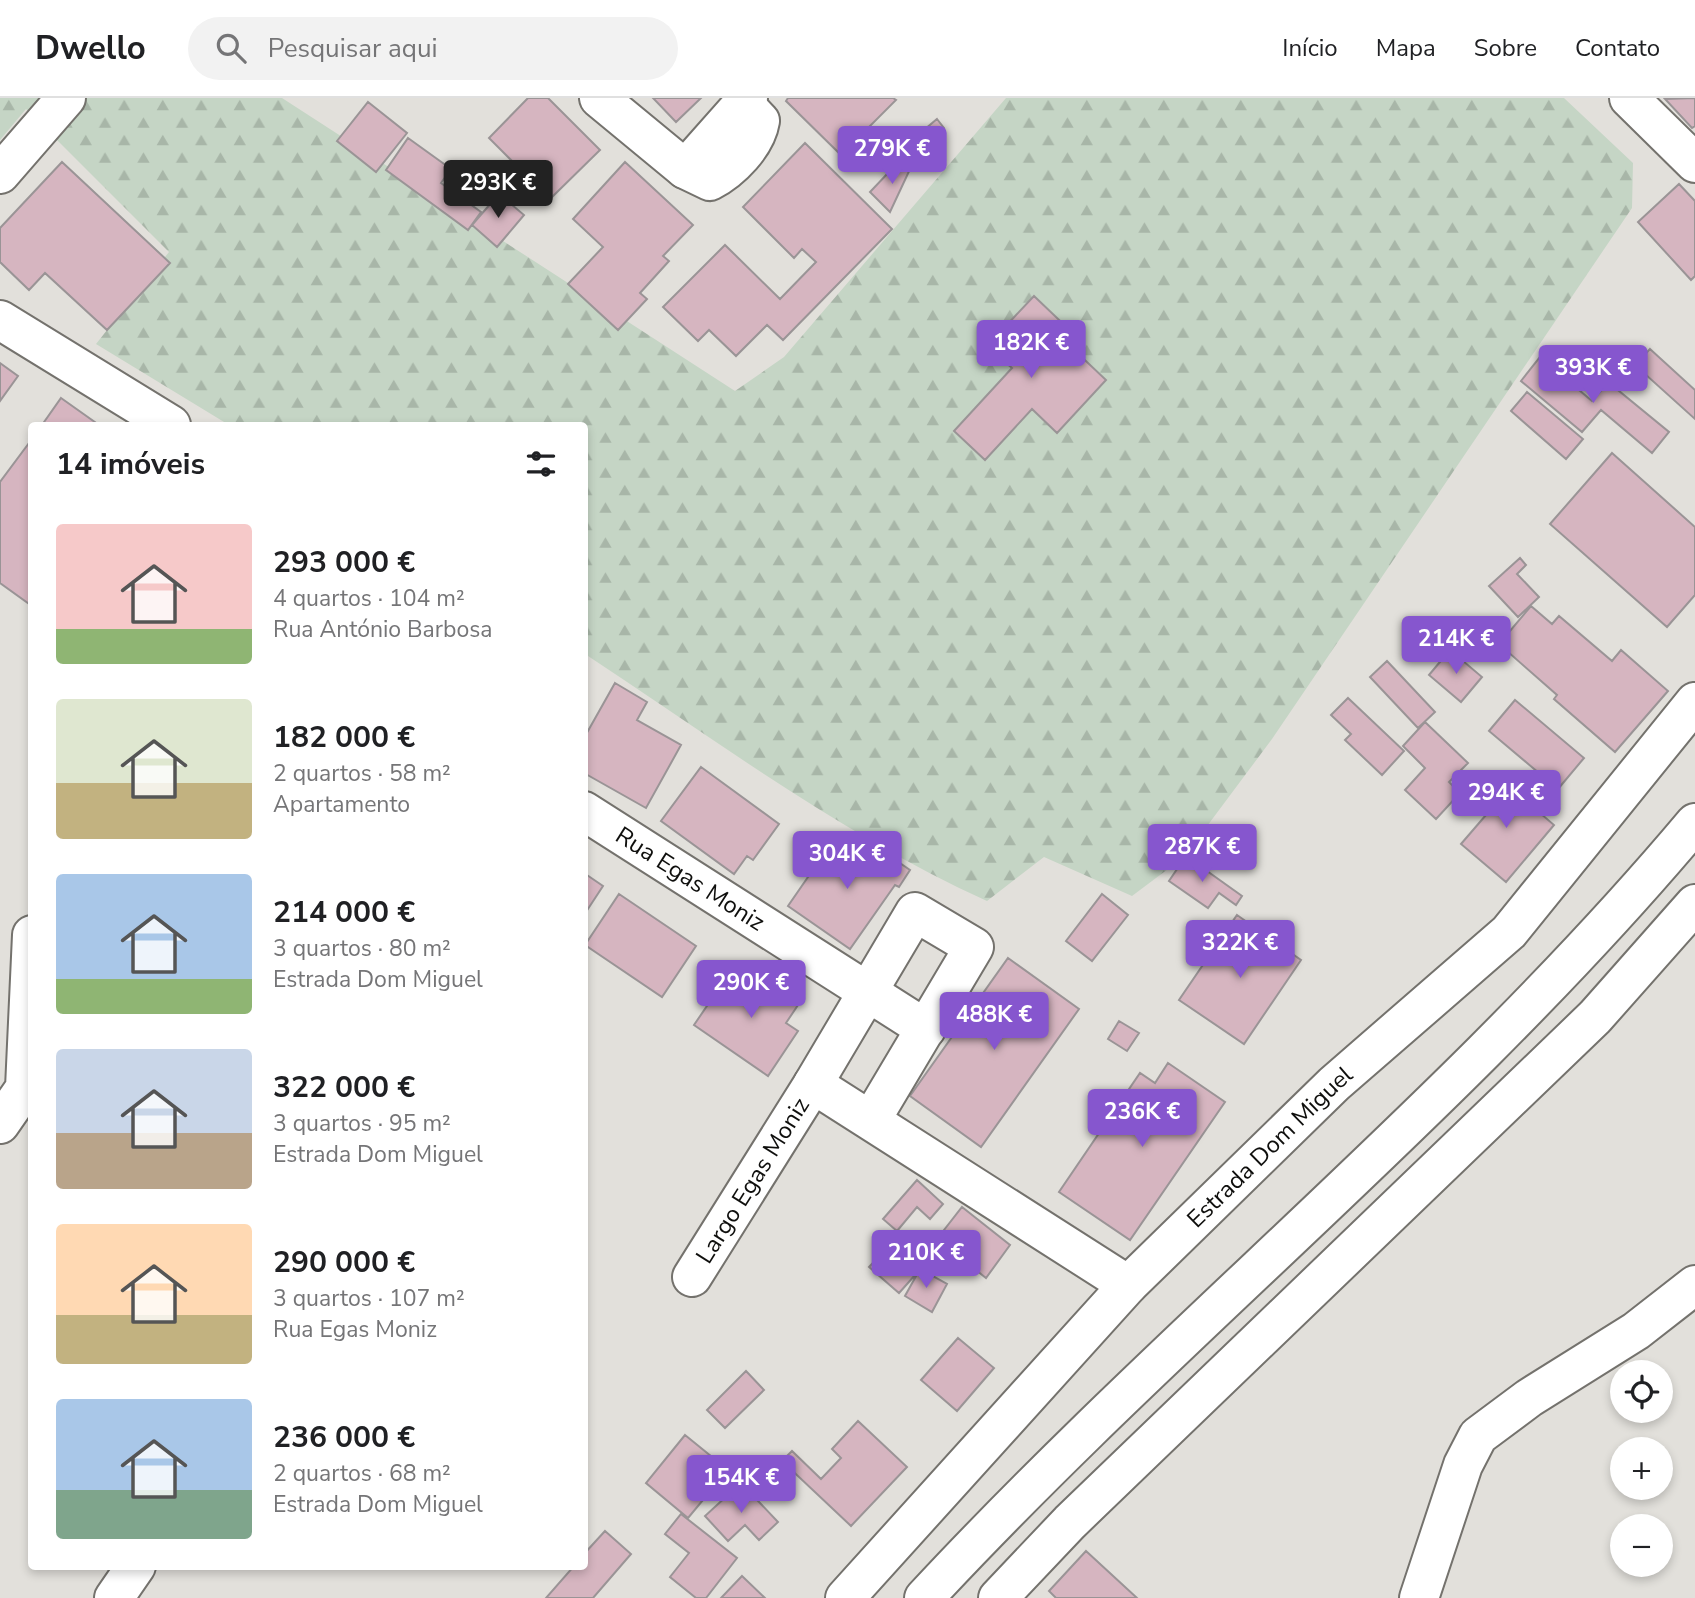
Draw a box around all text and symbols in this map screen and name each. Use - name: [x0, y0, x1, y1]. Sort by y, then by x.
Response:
- search box: [188, 17, 678, 80]
- text: Dwello: [35, 26, 146, 71]
- icon: search: [212, 29, 250, 67]
- text: Pesquisar aqui: [268, 31, 438, 66]
- text: Início: [1282, 32, 1338, 64]
- text: Mapa: [1376, 32, 1436, 64]
- text: Sobre: [1474, 32, 1537, 64]
- text: Contato: [1575, 32, 1660, 64]
- pin: 279K €: [835, 126, 949, 186]
- text: 279K €: [854, 133, 930, 164]
- pin: 293K €: [441, 160, 555, 220]
- text: 293K €: [460, 167, 536, 198]
- pin: 182K €: [974, 320, 1088, 380]
- text: 182K €: [993, 327, 1069, 358]
- pin: 393K €: [1536, 345, 1650, 405]
- text: 393K €: [1555, 352, 1631, 383]
- text: 14 imóveis: [56, 444, 205, 485]
- icon: filters: [522, 445, 560, 483]
- text: 293 000 €: [273, 542, 415, 583]
- icon: home: [112, 552, 196, 636]
- text: 4 quartos · 104 m²: [273, 583, 465, 614]
- text: Rua António Barbosa: [273, 614, 492, 645]
- pin: 214K €: [1399, 616, 1513, 676]
- text: 214K €: [1418, 623, 1494, 654]
- text: 182 000 €: [273, 717, 415, 758]
- icon: home: [112, 727, 196, 811]
- text: 2 quartos · 58 m²: [273, 758, 451, 789]
- pin: 294K €: [1449, 770, 1563, 830]
- text: 294K €: [1468, 777, 1544, 808]
- text: Apartamento: [273, 789, 410, 820]
- street label: Rua Egas Moniz: [610, 819, 771, 938]
- pin: 287K €: [1145, 824, 1259, 884]
- text: 287K €: [1164, 831, 1240, 862]
- pin: 304K €: [790, 832, 904, 891]
- text: 304K €: [809, 838, 885, 869]
- text: 214 000 €: [273, 892, 415, 933]
- icon: home: [112, 902, 196, 986]
- pin: 322K €: [1183, 920, 1297, 980]
- text: 322K €: [1202, 927, 1278, 958]
- text: 3 quartos · 80 m²: [273, 933, 451, 964]
- pin: 290K €: [694, 960, 808, 1020]
- text: Estrada Dom Miguel: [273, 964, 483, 995]
- text: 290K €: [713, 967, 789, 998]
- pin: 488K €: [937, 992, 1051, 1052]
- text: 488K €: [956, 999, 1032, 1030]
- street label: Estrada Dom Miguel: [1180, 1059, 1359, 1235]
- text: 322 000 €: [273, 1067, 415, 1108]
- icon: home: [112, 1077, 196, 1161]
- pin: 236K €: [1085, 1090, 1199, 1149]
- street label: Largo Egas Moniz: [688, 1091, 817, 1270]
- text: 236K €: [1104, 1096, 1180, 1127]
- text: 3 quartos · 95 m²: [273, 1108, 451, 1139]
- text: Estrada Dom Miguel: [273, 1139, 483, 1170]
- pin: 210K €: [869, 1230, 983, 1290]
- text: 210K €: [888, 1237, 964, 1268]
- text: 290 000 €: [273, 1242, 415, 1283]
- icon: home: [112, 1252, 196, 1336]
- text: 3 quartos · 107 m²: [273, 1283, 465, 1314]
- text: Rua Egas Moniz: [273, 1314, 437, 1345]
- map controls: [1610, 1360, 1673, 1577]
- button: locate: [1610, 1360, 1673, 1423]
- text: 236 000 €: [273, 1417, 415, 1458]
- icon: home: [112, 1427, 196, 1511]
- button: +: [1610, 1437, 1673, 1500]
- pin: 154K €: [684, 1456, 798, 1515]
- text: 2 quartos · 68 m²: [273, 1458, 451, 1489]
- text: 154K €: [703, 1462, 779, 1493]
- text: Estrada Dom Miguel: [273, 1489, 483, 1520]
- button: −: [1610, 1514, 1673, 1577]

